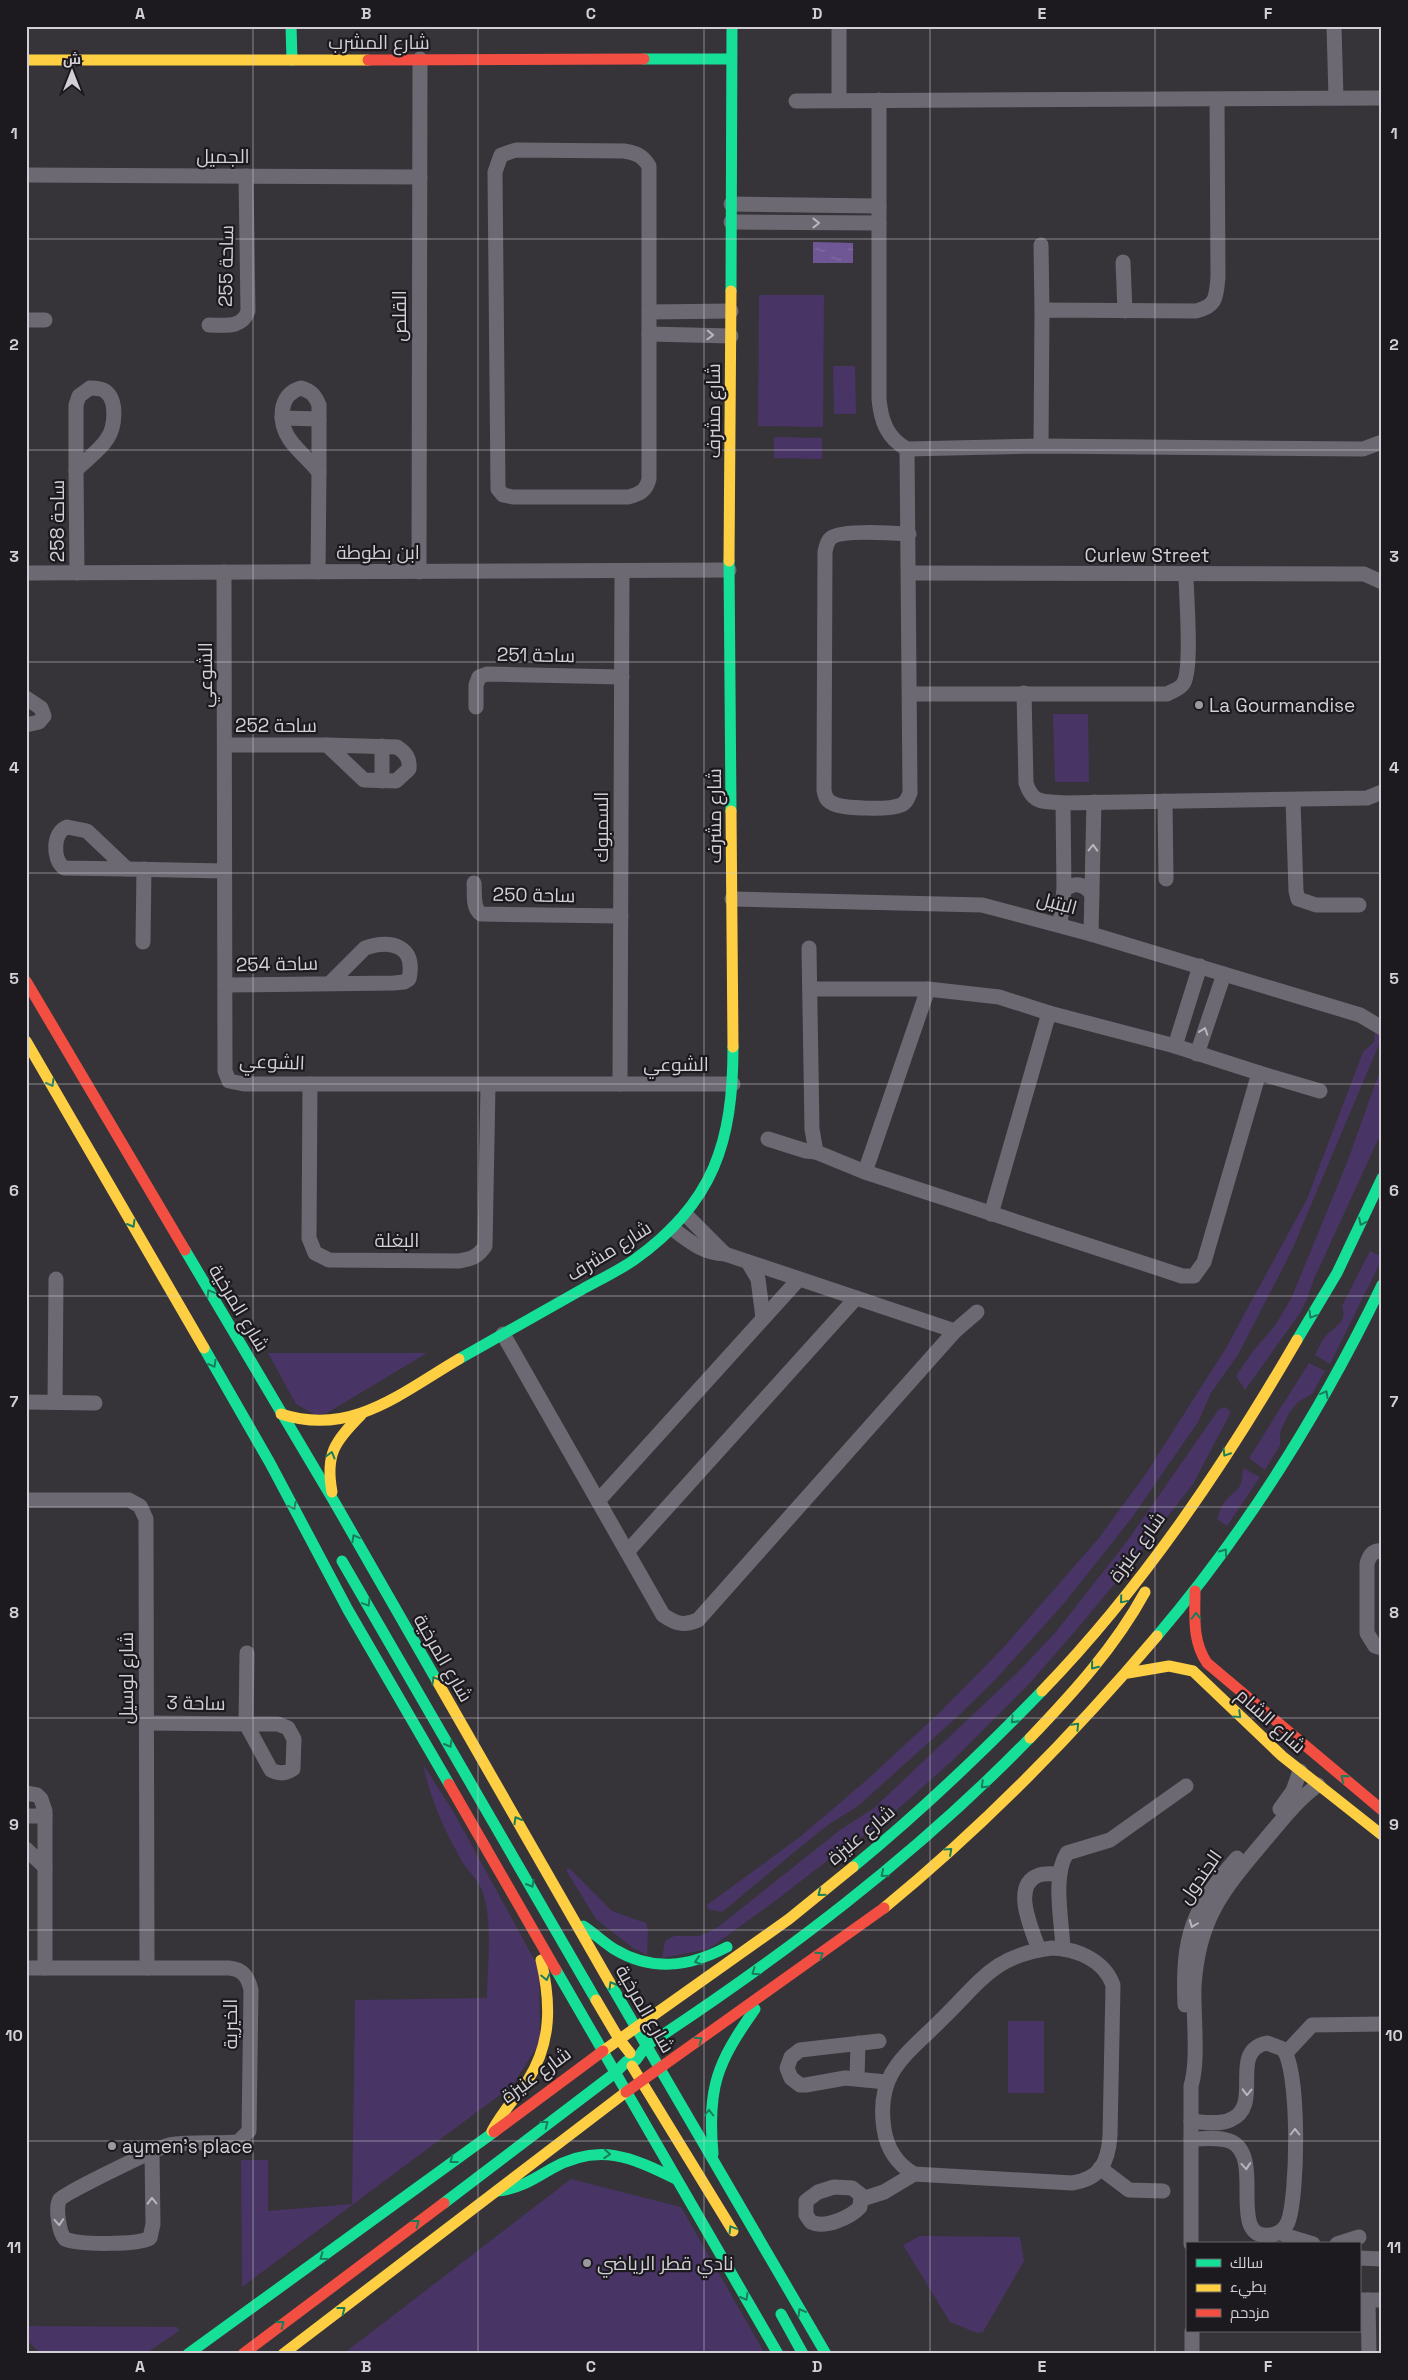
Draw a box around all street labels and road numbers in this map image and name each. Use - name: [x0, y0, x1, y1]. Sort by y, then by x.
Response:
- street label: شارع المشرب: [328, 30, 430, 56]
- street label: الجميل: [196, 144, 250, 169]
- street label: ساحة 255: [213, 225, 239, 307]
- street label: القلص: [387, 290, 412, 342]
- street label: شارع مشرف: [701, 363, 727, 459]
- street label: ساحة 258: [45, 480, 70, 562]
- street label: ابن بطوطة: [336, 540, 420, 565]
- street label: Curlew Street: [1085, 543, 1209, 568]
- street label: الشوعي: [193, 642, 220, 708]
- street label: ساحة 251: [497, 642, 575, 668]
- street label: ساحة 252: [235, 713, 317, 738]
- street label: شارع مشرف: [702, 768, 728, 864]
- street label: السمبوك: [589, 792, 614, 862]
- street label: ساحة 250: [492, 882, 576, 908]
- street label: البتيل: [1034, 886, 1080, 920]
- street label: ساحة 254: [236, 951, 318, 977]
- street label: الشوعي: [239, 1048, 305, 1078]
- street label: الشوعي: [643, 1052, 709, 1079]
- street label: شارع مشرف: [562, 1215, 657, 1288]
- street label: البغلة: [375, 1228, 419, 1253]
- street label: شارع المرخية: [202, 1260, 275, 1357]
- street label: شارع عنيزة: [1103, 1507, 1172, 1588]
- street label: شارع المرخية: [407, 1609, 478, 1707]
- street label: شارع لوسيل: [114, 1632, 140, 1724]
- street label: شارع الشام: [1230, 1683, 1311, 1760]
- street label: ساحة 3: [166, 1690, 226, 1716]
- street label: شارع عنيزة: [822, 1799, 901, 1871]
- street label: الجندول: [1172, 1845, 1228, 1909]
- street label: شارع المرخية: [609, 1960, 680, 2058]
- street label: الخيرية: [218, 1999, 243, 2049]
- street label: شارع عنيزة: [496, 2041, 577, 2110]

